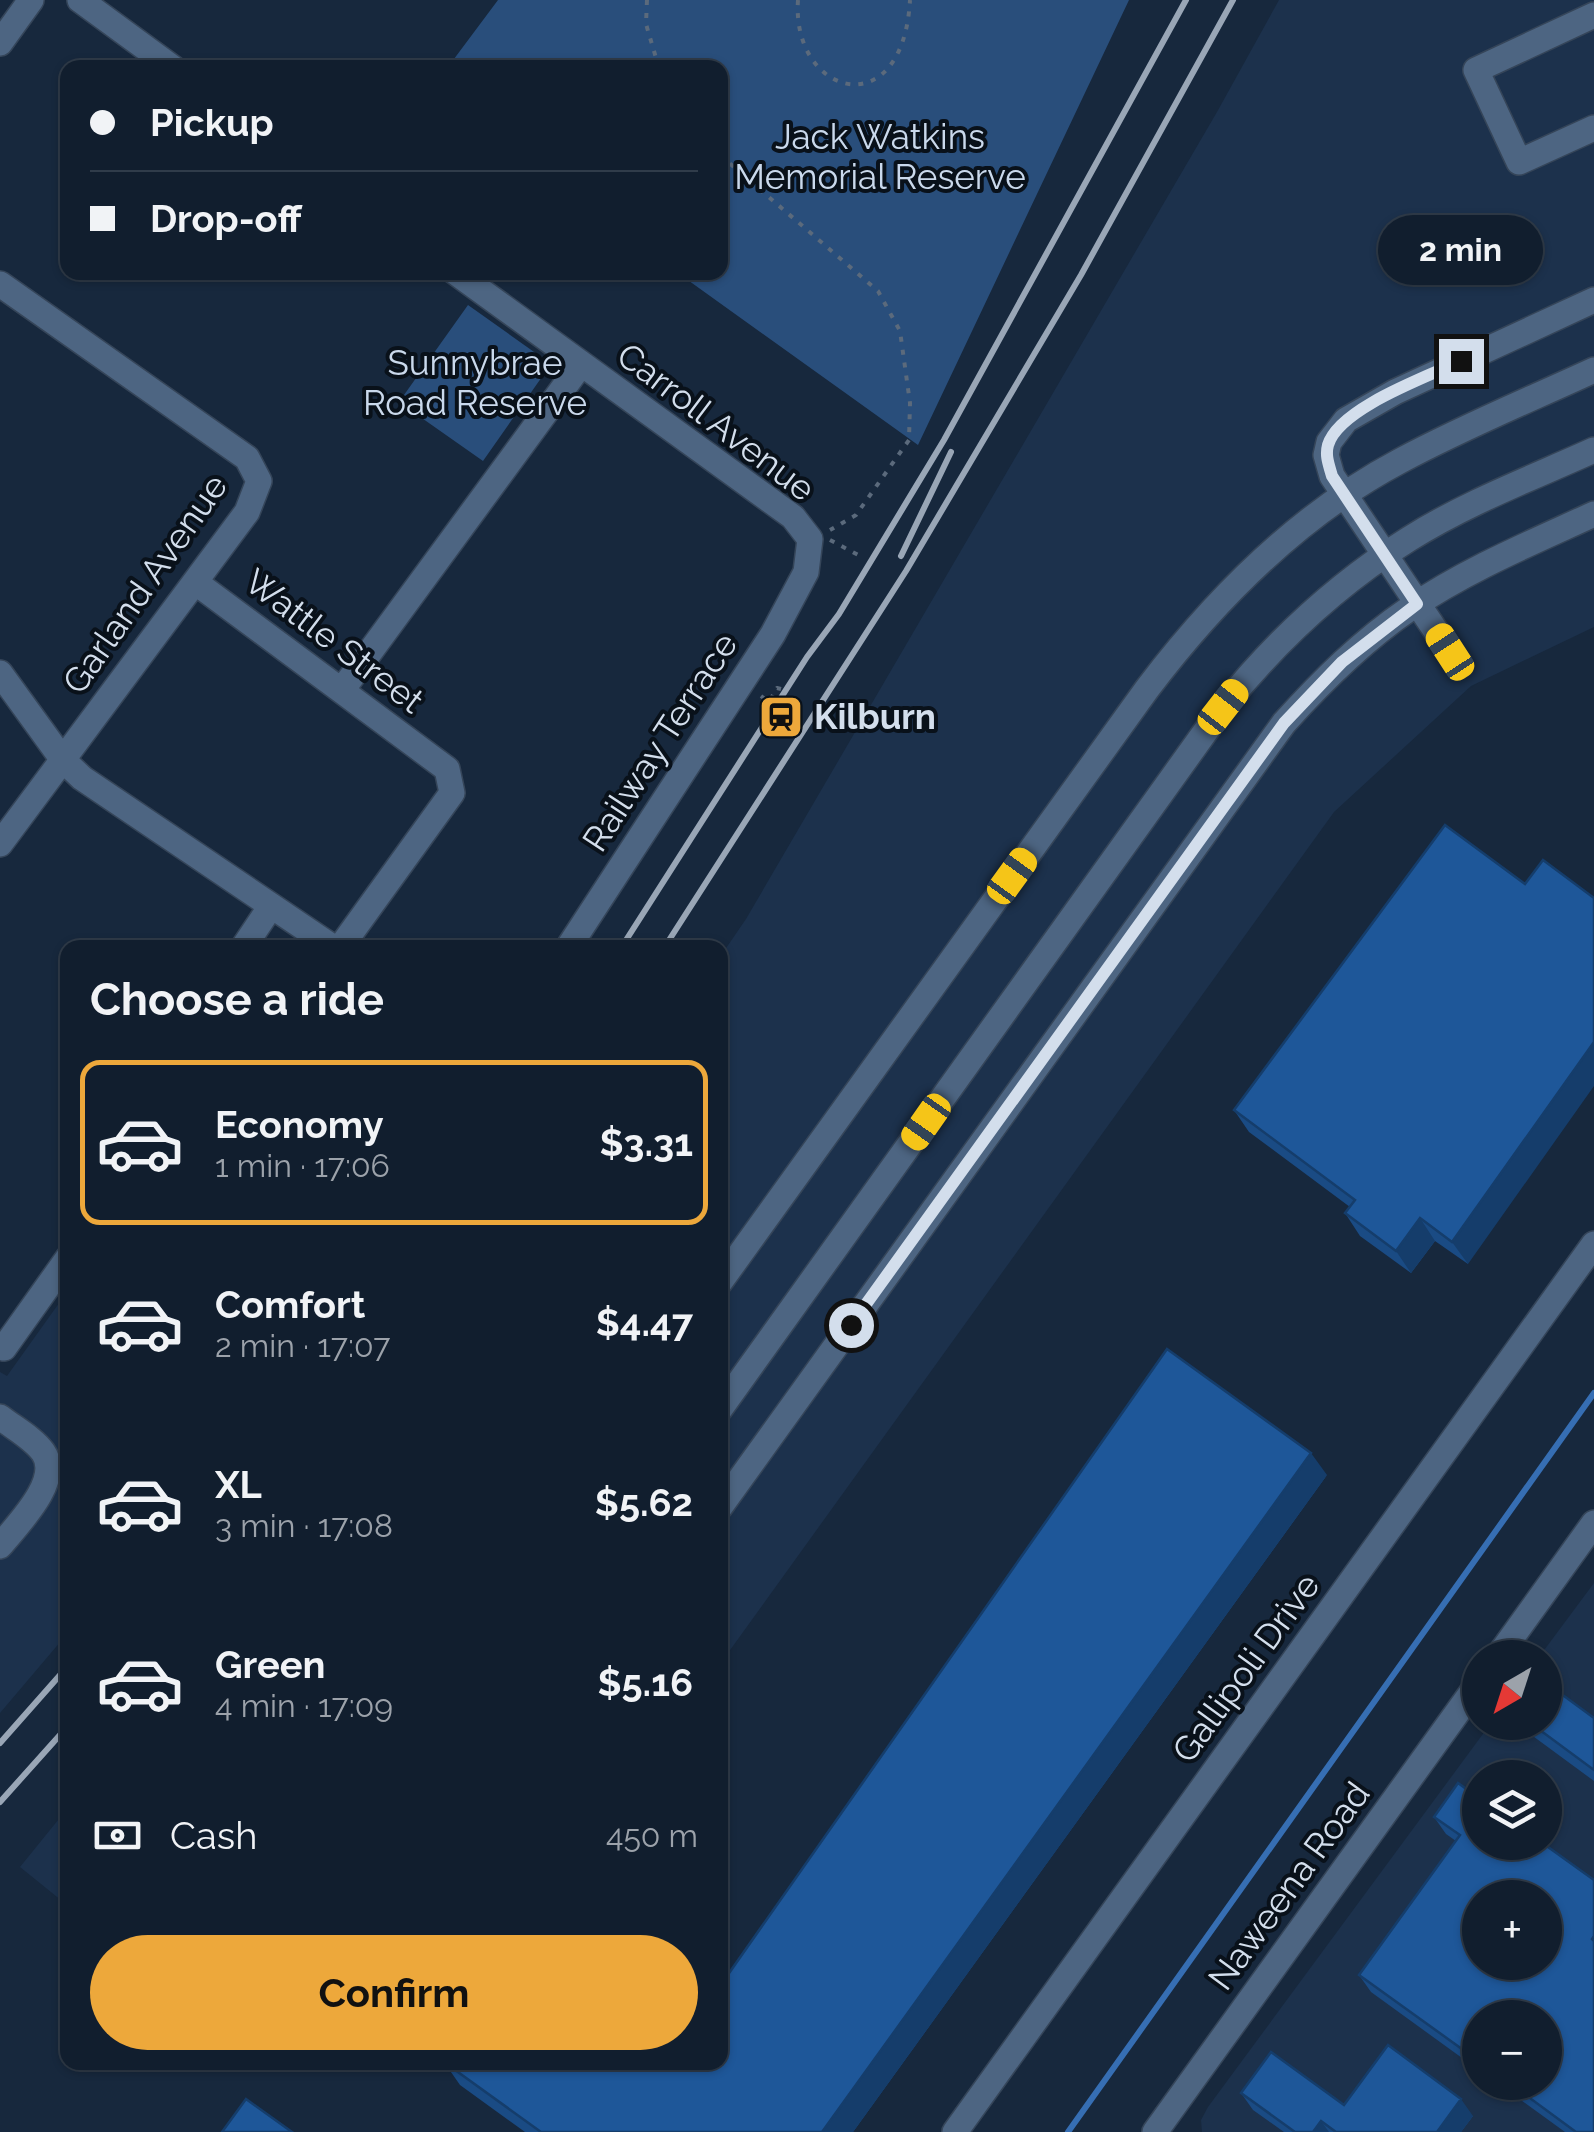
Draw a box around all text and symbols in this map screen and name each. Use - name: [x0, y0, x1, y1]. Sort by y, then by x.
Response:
- text: Pickup: [150, 100, 274, 145]
- park label: Jack Watkins Memorial Reserve: [734, 116, 1026, 197]
- text: Drop-off: [150, 196, 302, 241]
- callout: 2 min: [1378, 216, 1544, 286]
- text: 2 min: [1419, 231, 1502, 268]
- street label: Carroll Avenue: [610, 334, 823, 509]
- route end: [1439, 339, 1484, 384]
- park label: Sunnybrae Road Reserve: [363, 342, 587, 423]
- street label: Garland Avenue: [54, 466, 235, 701]
- street label: Wattle Street: [237, 560, 432, 721]
- car: [1421, 619, 1479, 685]
- street label: Railway Terrace: [574, 625, 745, 858]
- car: [1193, 674, 1253, 740]
- station icon: Kilburn: [758, 694, 804, 740]
- place label: Kilburn: [814, 696, 936, 737]
- car: [982, 843, 1042, 909]
- text: Choose a ride: [90, 973, 384, 1026]
- car: [897, 1089, 955, 1155]
- icon: car: [95, 1098, 185, 1188]
- text: Economy: [215, 1102, 384, 1147]
- text: $3.31: [599, 1120, 693, 1165]
- text: 1 min · 17:06: [215, 1147, 390, 1184]
- icon: car: [95, 1278, 185, 1368]
- text: Comfort: [215, 1282, 365, 1327]
- text: $4.47: [596, 1300, 693, 1345]
- route start: [829, 1303, 874, 1348]
- text: 2 min · 17:07: [215, 1327, 390, 1364]
- icon: car: [95, 1458, 185, 1548]
- text: XL: [215, 1462, 262, 1507]
- text: $5.62: [595, 1480, 693, 1525]
- text: 3 min · 17:08: [215, 1507, 393, 1544]
- street label: Gallipoli Drive: [1164, 1566, 1328, 1770]
- icon: car: [95, 1638, 185, 1728]
- north arrow: [1462, 1640, 1562, 1740]
- map controls: [1462, 1640, 1562, 2100]
- text: Green: [215, 1642, 325, 1687]
- text: $5.16: [597, 1660, 693, 1705]
- text: 4 min · 17:09: [215, 1687, 393, 1724]
- button: layers: [1462, 1760, 1562, 1860]
- street label: Naweena Road: [1200, 1774, 1378, 1998]
- icon: cash: [90, 1808, 145, 1863]
- text: Cash: [170, 1813, 257, 1858]
- text: 450 m: [606, 1817, 698, 1854]
- button: +: [1462, 1880, 1562, 1980]
- button: Confirm: [90, 1935, 698, 2050]
- button: −: [1462, 2000, 1562, 2100]

